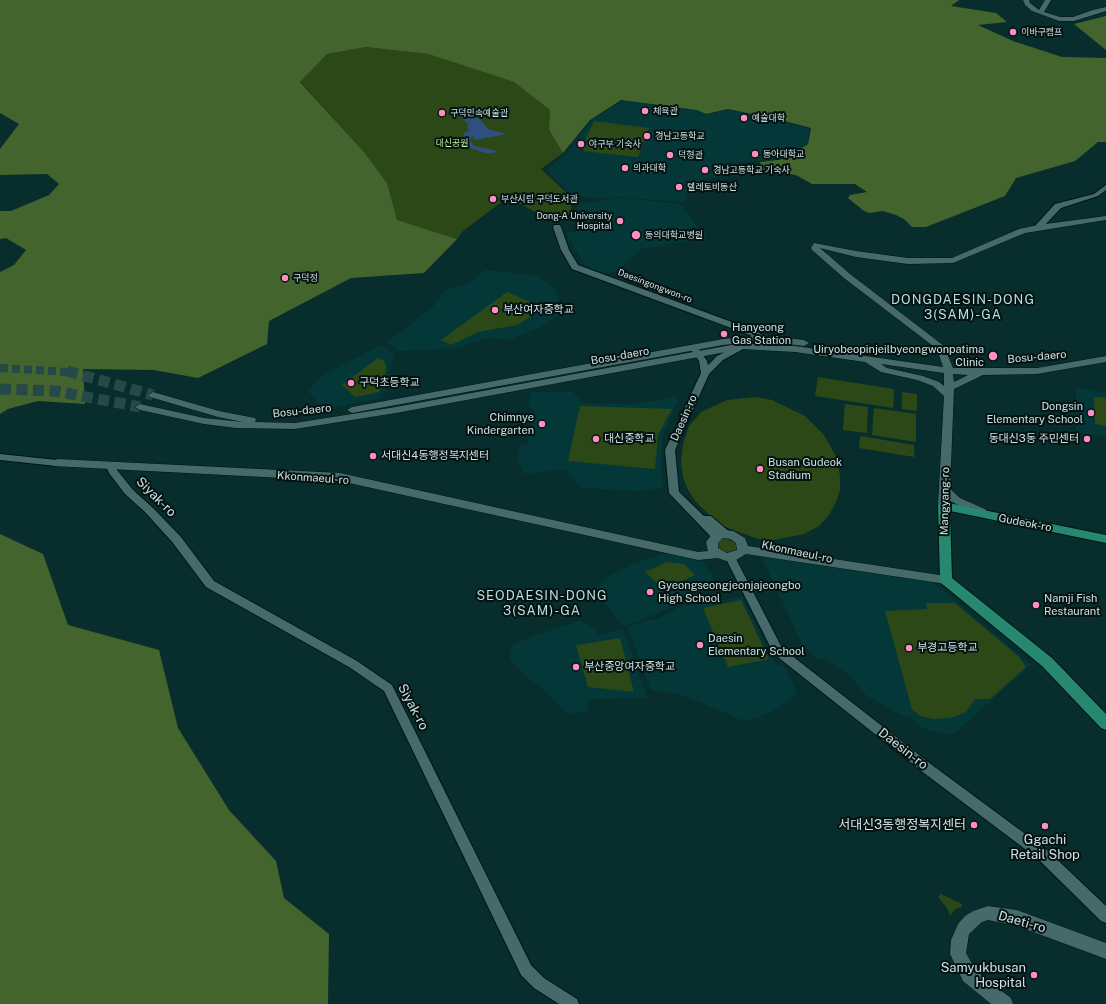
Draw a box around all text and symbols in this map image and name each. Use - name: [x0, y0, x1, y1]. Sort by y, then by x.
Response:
- marker: 이바구캠프: [1008, 27, 1018, 37]
- place label: 이바구캠프: [1021, 27, 1062, 37]
- marker: 체육관: [640, 106, 650, 116]
- place label: 체육관: [653, 106, 678, 116]
- marker: 구덕민속예술관: [437, 108, 447, 118]
- place label: 구덕민속예술관: [450, 108, 508, 118]
- marker: 예술대학: [739, 113, 749, 123]
- place label: 예술대학: [752, 113, 785, 123]
- marker: 경남고등학교: [642, 131, 652, 141]
- place label: 경남고등학교: [655, 131, 705, 141]
- park label: 대신공원: [435, 138, 469, 148]
- marker: 야구부 기숙사: [576, 139, 586, 149]
- place label: 야구부 기숙사: [589, 139, 641, 149]
- marker: 동아대학교: [750, 149, 760, 159]
- place label: 동아대학교: [763, 149, 804, 159]
- marker: 덕형관: [665, 150, 675, 160]
- place label: 덕형관: [678, 150, 703, 160]
- marker: 의과대학: [620, 163, 630, 173]
- place label: 의과대학: [633, 163, 666, 173]
- marker: 경남고등학교 기숙사: [700, 165, 710, 175]
- place label: 경남고등학교 기숙사: [713, 165, 790, 175]
- marker: 텔레토비동산: [674, 182, 684, 192]
- place label: 텔레토비동산: [687, 182, 737, 192]
- marker: 부산시립 구덕도서관: [488, 194, 498, 204]
- place label: 부산시립 구덕도서관: [501, 194, 578, 204]
- place label: Dong-A University Hospital: [537, 211, 612, 232]
- marker: Dong-A University Hospital: [615, 216, 625, 226]
- marker: 동의대학교병원: [630, 229, 642, 241]
- place label: 동의대학교병원: [645, 230, 703, 240]
- street label: Daesingongwon-ro: [616, 267, 694, 305]
- marker: 구덕정: [280, 273, 290, 283]
- place label: 구덕정: [293, 273, 318, 283]
- district label: DONGDAESIN-DONG 3(SAM)-GA: [891, 292, 1035, 323]
- place label: 부산여자중학교: [503, 303, 574, 317]
- marker: 부산여자중학교: [490, 305, 500, 315]
- place label: Hanyeong Gas Station: [732, 321, 791, 347]
- marker: Hanyeong Gas Station: [719, 329, 729, 339]
- place label: Uiryobeopinjeilbyeongwonpatima Clinic: [813, 343, 984, 369]
- street label: Bosu-daero: [590, 344, 650, 368]
- street label: Bosu-daero: [1007, 348, 1067, 366]
- marker: Uiryobeopinjeilbyeongwonpatima Clinic: [987, 350, 999, 362]
- place label: 구덕초등학교: [359, 376, 420, 390]
- marker: 구덕초등학교: [346, 378, 356, 388]
- street label: Daesin-ro: [668, 393, 700, 443]
- place label: Dongsin Elementary School: [986, 400, 1083, 426]
- street label: Bosu-daero: [272, 401, 332, 421]
- marker: Dongsin Elementary School: [1086, 408, 1096, 418]
- place label: Chimnye Kindergarten: [467, 411, 534, 437]
- marker: Chimnye Kindergarten: [537, 419, 547, 429]
- place label: 대신중학교: [604, 432, 655, 446]
- place label: 동대신3동 주민센터: [988, 432, 1079, 446]
- marker: 대신중학교: [591, 434, 601, 444]
- marker: 동대신3동 주민센터: [1082, 434, 1092, 444]
- place label: 서대신4동행정복지센터: [381, 449, 489, 463]
- marker: 서대신4동행정복지센터: [368, 451, 378, 461]
- place label: Busan Gudeok Stadium: [768, 456, 842, 482]
- marker: Busan Gudeok Stadium: [755, 464, 765, 474]
- street label: Mangyang-ro: [938, 467, 952, 535]
- street label: Kkonmaeul-ro: [277, 469, 349, 487]
- street label: Siyak-ro: [133, 474, 179, 520]
- street label: Gudeok-ro: [997, 511, 1053, 535]
- street label: Kkonmaeul-ro: [760, 538, 834, 566]
- place label: Gyeongseongjeonjajeongbo High School: [658, 579, 801, 605]
- marker: Gyeongseongjeonjajeongbo High School: [645, 587, 655, 597]
- district label: SEODAESIN-DONG 3(SAM)-GA: [476, 588, 608, 619]
- place label: Namji Fish Restaurant: [1044, 592, 1100, 618]
- marker: Namji Fish Restaurant: [1031, 600, 1041, 610]
- place label: Daesin Elementary School: [708, 632, 805, 658]
- marker: Daesin Elementary School: [695, 640, 705, 650]
- place label: 부경고등학교: [917, 641, 978, 655]
- marker: 부경고등학교: [904, 643, 914, 653]
- place label: 부산중앙여자중학교: [584, 660, 675, 674]
- marker: 부산중앙여자중학교: [571, 662, 581, 672]
- street label: Siyak-ro: [394, 681, 432, 733]
- street label: Daesin-ro: [875, 725, 931, 773]
- place label: 서대신3동행정복지센터: [838, 817, 966, 833]
- marker: 서대신3동행정복지센터: [969, 820, 979, 830]
- marker: Ggachi Retail Shop: [1040, 821, 1050, 831]
- place label: Ggachi Retail Shop: [1010, 832, 1080, 863]
- street label: Daeti-ro: [996, 908, 1048, 936]
- place label: Samyukbusan Hospital: [941, 960, 1026, 991]
- marker: Samyukbusan Hospital: [1029, 970, 1039, 980]

